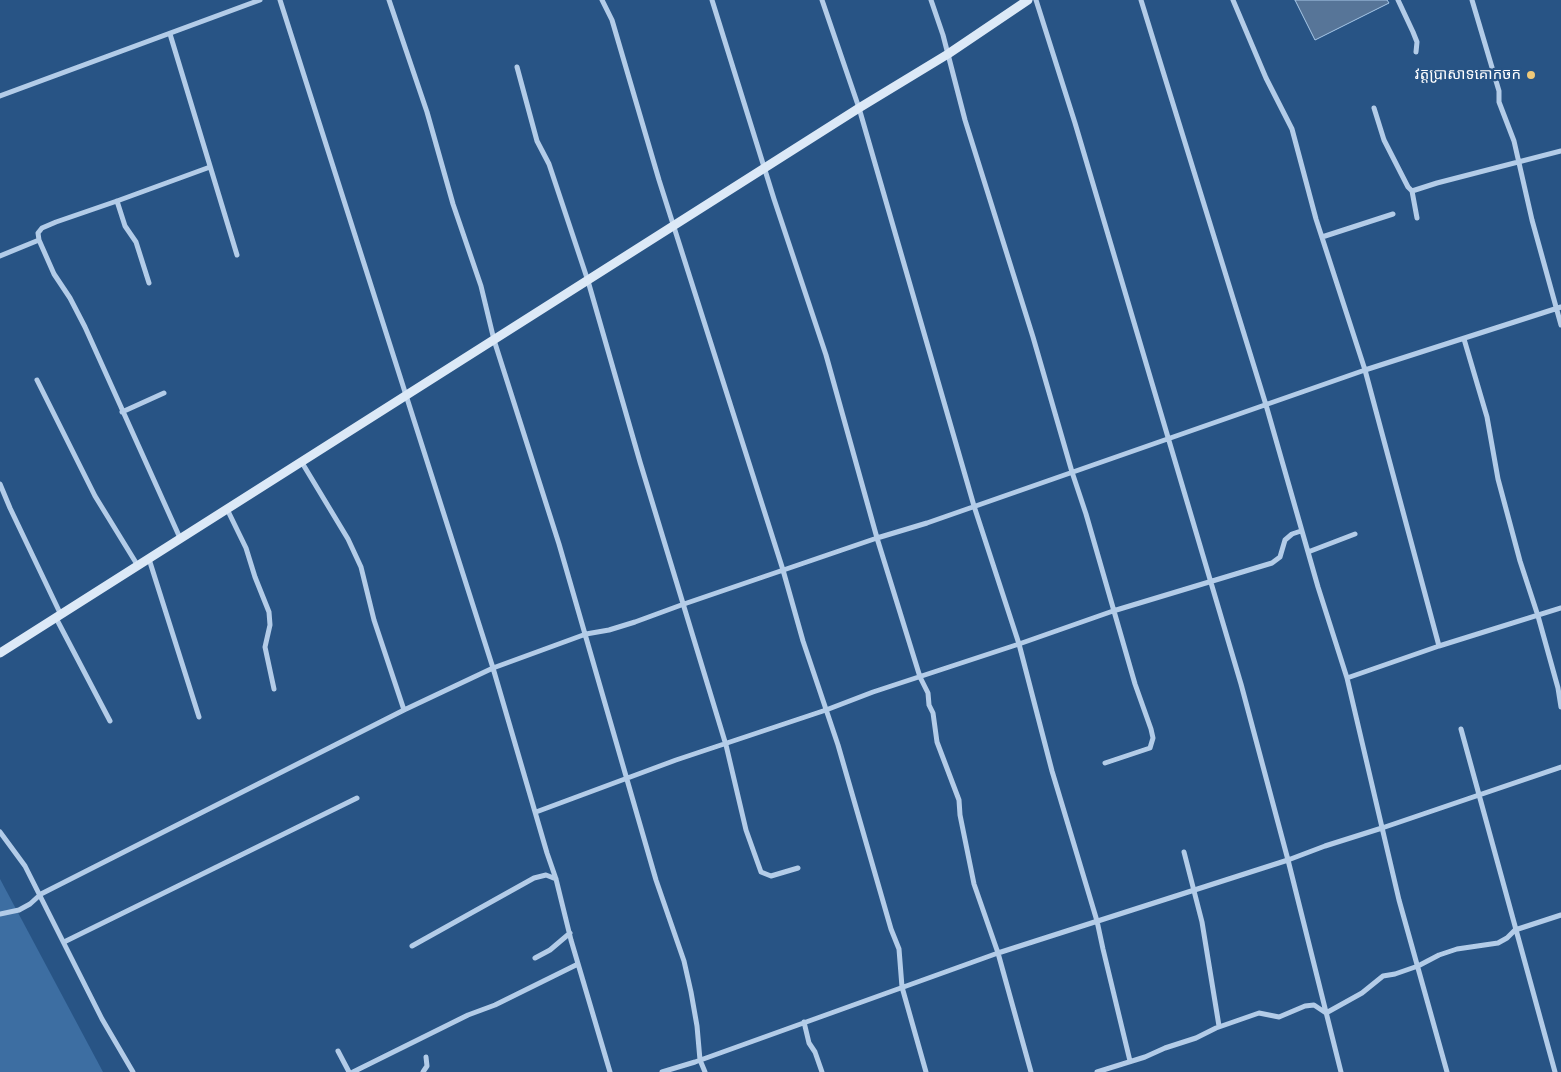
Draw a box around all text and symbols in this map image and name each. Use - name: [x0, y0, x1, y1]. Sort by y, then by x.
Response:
- place label: វត្តប្រាសាទគោកចក: [1415, 66, 1521, 84]
- marker: វត្តប្រាសាទគោកចក: [1525, 69, 1537, 81]

